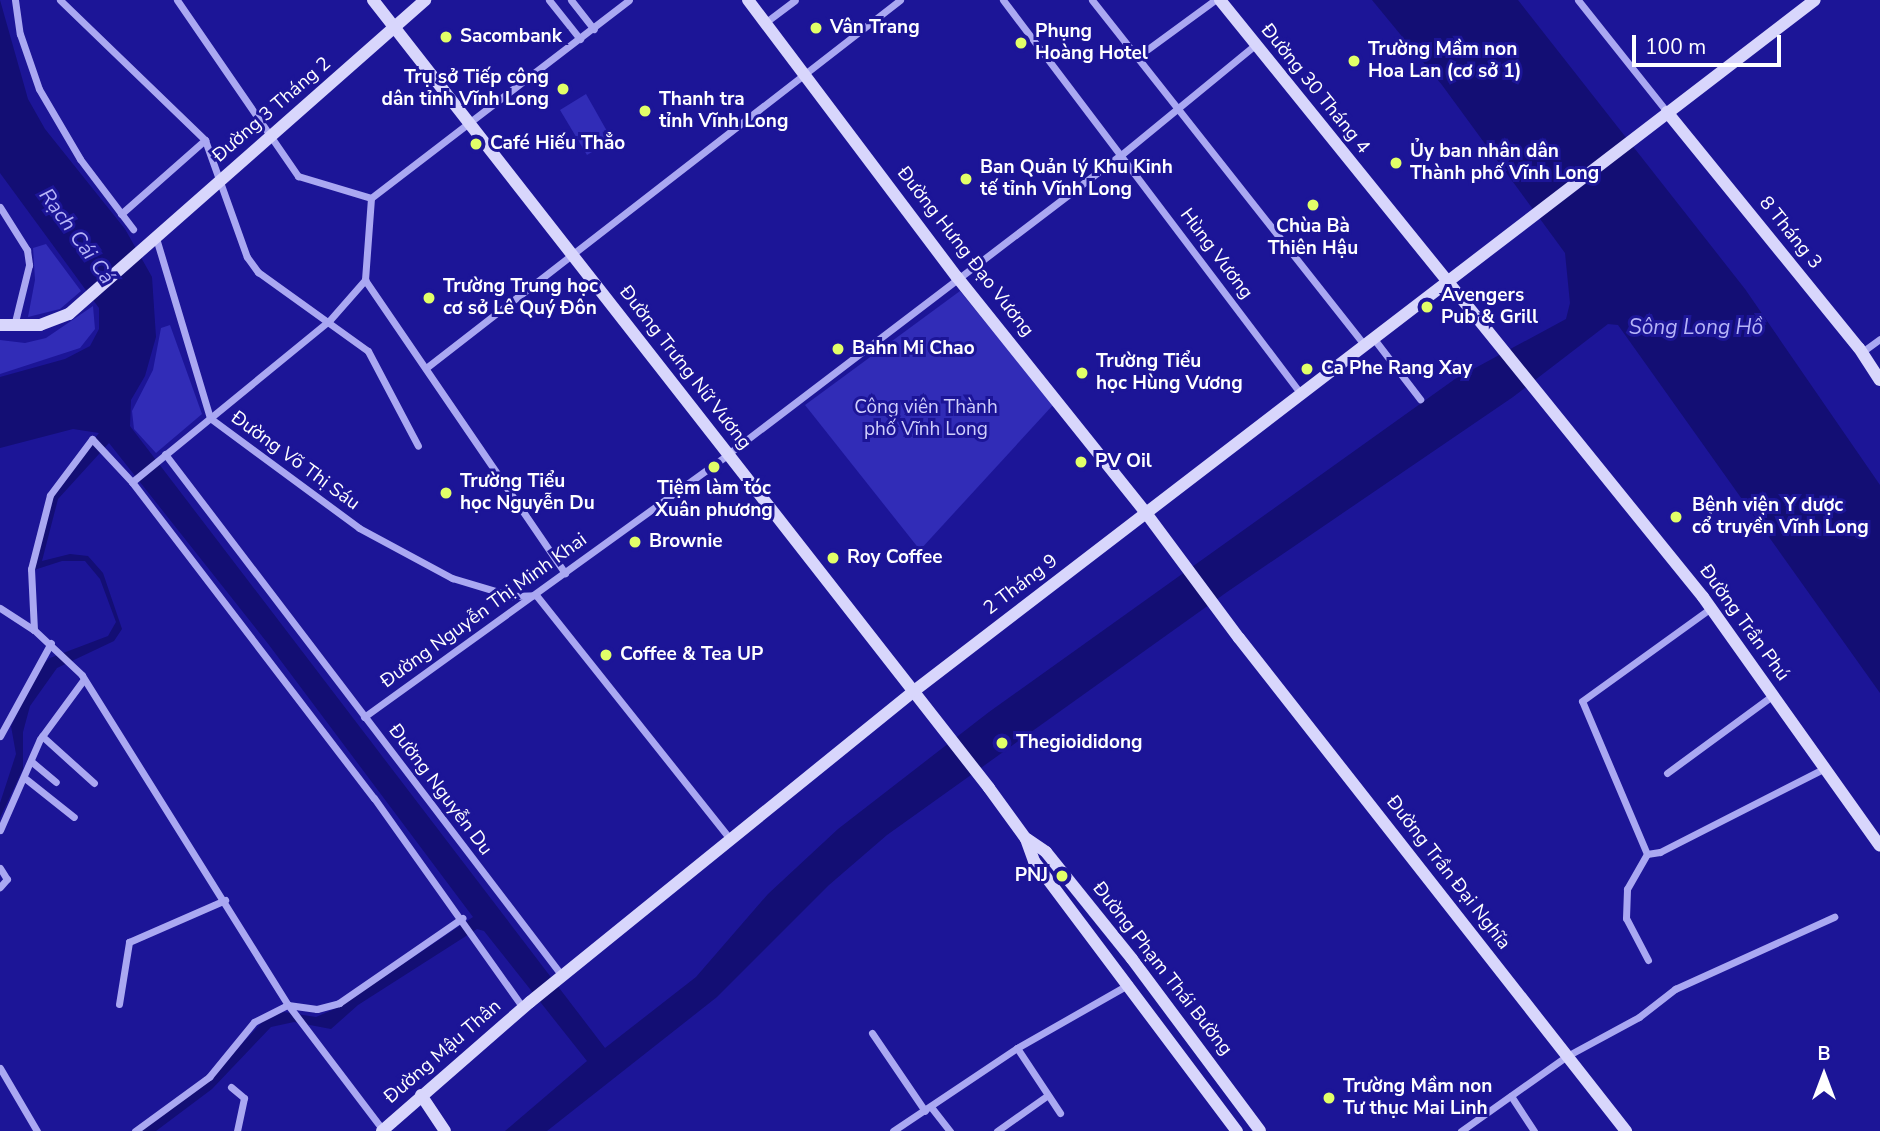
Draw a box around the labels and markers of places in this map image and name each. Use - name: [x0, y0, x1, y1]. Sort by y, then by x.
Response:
- place label: Vân Trang: [830, 17, 920, 39]
- marker: Vân Trang: [808, 20, 824, 36]
- place label: Phụng Hoàng Hotel: [1035, 21, 1148, 65]
- place label: Sacombank: [460, 26, 562, 48]
- marker: Sacombank: [438, 29, 454, 45]
- marker: Phụng Hoàng Hotel: [1013, 35, 1029, 51]
- place label: Trường Mầm non Hoa Lan (cơ sở 1): [1368, 39, 1521, 83]
- marker: Trường Mầm non Hoa Lan (cơ sở 1): [1346, 53, 1362, 69]
- place label: Trụ sở Tiếp công dân tỉnh Vĩnh Long: [382, 67, 549, 111]
- marker: Trụ sở Tiếp công dân tỉnh Vĩnh Long: [555, 81, 571, 97]
- place label: Thanh tra tỉnh Vĩnh Long: [659, 89, 788, 133]
- marker: Thanh tra tỉnh Vĩnh Long: [637, 103, 653, 119]
- place label: Café Hiếu Thẳo: [490, 133, 625, 155]
- marker: Café Hiếu Thẳo: [468, 136, 484, 152]
- place label: Ủy ban nhân dân Thành phố Vĩnh Long: [1410, 141, 1599, 185]
- marker: Ủy ban nhân dân Thành phố Vĩnh Long: [1388, 155, 1404, 171]
- place label: Ban Quản lý Khu Kinh tế tỉnh Vĩnh Long: [980, 157, 1173, 201]
- marker: Ban Quản lý Khu Kinh tế tỉnh Vĩnh Long: [958, 171, 974, 187]
- marker: Chùa Bà Thiên Hậu: [1305, 197, 1321, 213]
- place label: Chùa Bà Thiên Hậu: [1268, 216, 1358, 260]
- place label: Trường Trung học cơ sở Lê Quý Đôn: [443, 276, 598, 320]
- place label: Avengers Pub & Grill: [1441, 285, 1538, 329]
- marker: Trường Trung học cơ sở Lê Quý Đôn: [421, 290, 437, 306]
- marker: Avengers Pub & Grill: [1419, 299, 1435, 315]
- place label: Bahn Mi Chao: [852, 338, 975, 360]
- marker: Bahn Mi Chao: [830, 341, 846, 357]
- place label: Trường Tiểu học Hùng Vương: [1096, 351, 1243, 395]
- place label: Ca Phe Rang Xay: [1321, 358, 1472, 380]
- marker: Ca Phe Rang Xay: [1299, 361, 1315, 377]
- marker: Trường Tiểu học Hùng Vương: [1074, 365, 1090, 381]
- place label: PV Oil: [1095, 451, 1152, 473]
- marker: PV Oil: [1073, 454, 1089, 470]
- marker: Tiệm làm tóc Xuân phương: [706, 459, 722, 475]
- place label: Trường Tiểu học Nguyễn Du: [460, 471, 595, 515]
- place label: Tiệm làm tóc Xuân phương: [655, 478, 773, 522]
- marker: Trường Tiểu học Nguyễn Du: [438, 485, 454, 501]
- place label: Bệnh viện Y dược cổ truyền Vĩnh Long: [1692, 495, 1869, 539]
- marker: Bệnh viện Y dược cổ truyền Vĩnh Long: [1666, 507, 1686, 527]
- place label: Brownie: [649, 531, 723, 553]
- marker: Brownie: [627, 534, 643, 550]
- place label: Roy Coffee: [847, 547, 942, 569]
- marker: Roy Coffee: [825, 550, 841, 566]
- place label: Coffee & Tea UP: [620, 644, 763, 666]
- marker: Coffee & Tea UP: [598, 647, 614, 663]
- place label: Thegioididong: [1016, 732, 1143, 754]
- marker: Thegioididong: [994, 735, 1010, 751]
- place label: PNJ: [1015, 865, 1048, 887]
- marker: PNJ: [1054, 868, 1070, 884]
- place label: Trường Mầm non Tư thục Mai Linh: [1343, 1076, 1492, 1120]
- marker: Trường Mầm non Tư thục Mai Linh: [1321, 1090, 1337, 1106]

